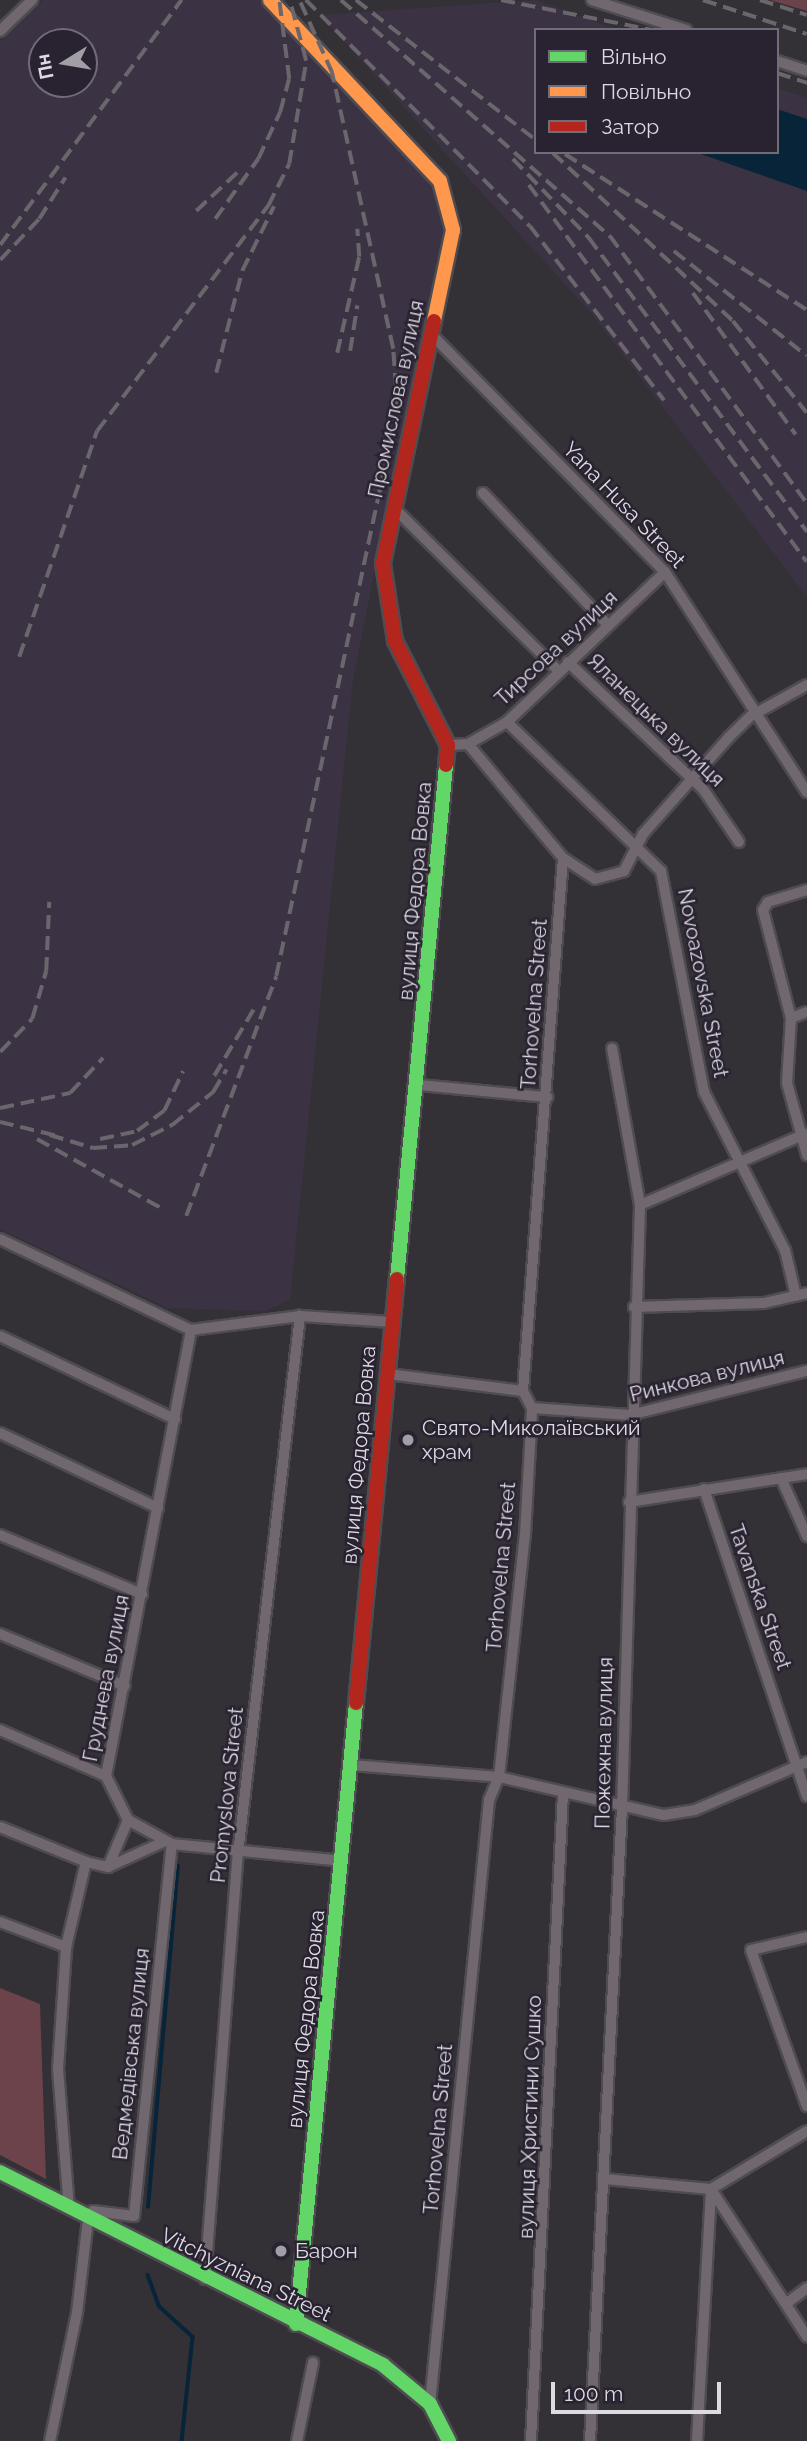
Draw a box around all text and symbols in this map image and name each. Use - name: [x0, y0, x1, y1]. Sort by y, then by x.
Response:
- north arrow: [28, 28, 98, 98]
- legend: [534, 28, 779, 154]
- text: Вільно: [601, 44, 667, 69]
- text: Пн: [31, 52, 58, 81]
- text: Повільно: [601, 79, 691, 104]
- text: Затор: [601, 114, 659, 139]
- street label: Промислова вулиця: [363, 298, 429, 500]
- street label: Yana Husa Street: [557, 437, 691, 573]
- street label: Тирсова вулиця: [489, 585, 623, 711]
- street label: Яланецька вулиця: [582, 648, 730, 792]
- street label: вулиця Федора Вовка: [393, 781, 437, 1001]
- street label: Novoazovska Street: [672, 886, 734, 1080]
- street label: Torhovelna Street: [515, 918, 553, 1090]
- street label: вулиця Федора Вовка: [337, 1345, 381, 1565]
- street label: Ринкова вулиця: [627, 1345, 787, 1407]
- place label: Свято-Миколаївський храм: [422, 1415, 640, 1465]
- marker: Свято-Миколаївський храм: [400, 1432, 416, 1448]
- street label: Torhovelna Street: [481, 1481, 521, 1653]
- street label: Tavanska Street: [723, 1521, 797, 1673]
- street label: Груднева вулиця: [77, 1592, 135, 1764]
- street label: Пожежна вулиця: [590, 1657, 618, 1829]
- street label: Promyslova Street: [205, 1706, 249, 1884]
- street label: вулиця Федора Вовка: [282, 1909, 330, 2129]
- street label: Ведмедівська вулиця: [107, 1947, 155, 2161]
- street label: вулиця Христини Сушко: [513, 1995, 547, 2239]
- street label: Torhovelna Street: [418, 2043, 458, 2215]
- street label: Vitchyzniana Street: [157, 2223, 335, 2327]
- place label: Барон: [295, 2238, 358, 2264]
- marker: Барон: [273, 2243, 289, 2259]
- scale bar: [555, 2368, 725, 2412]
- text: 100 m: [564, 2381, 623, 2406]

